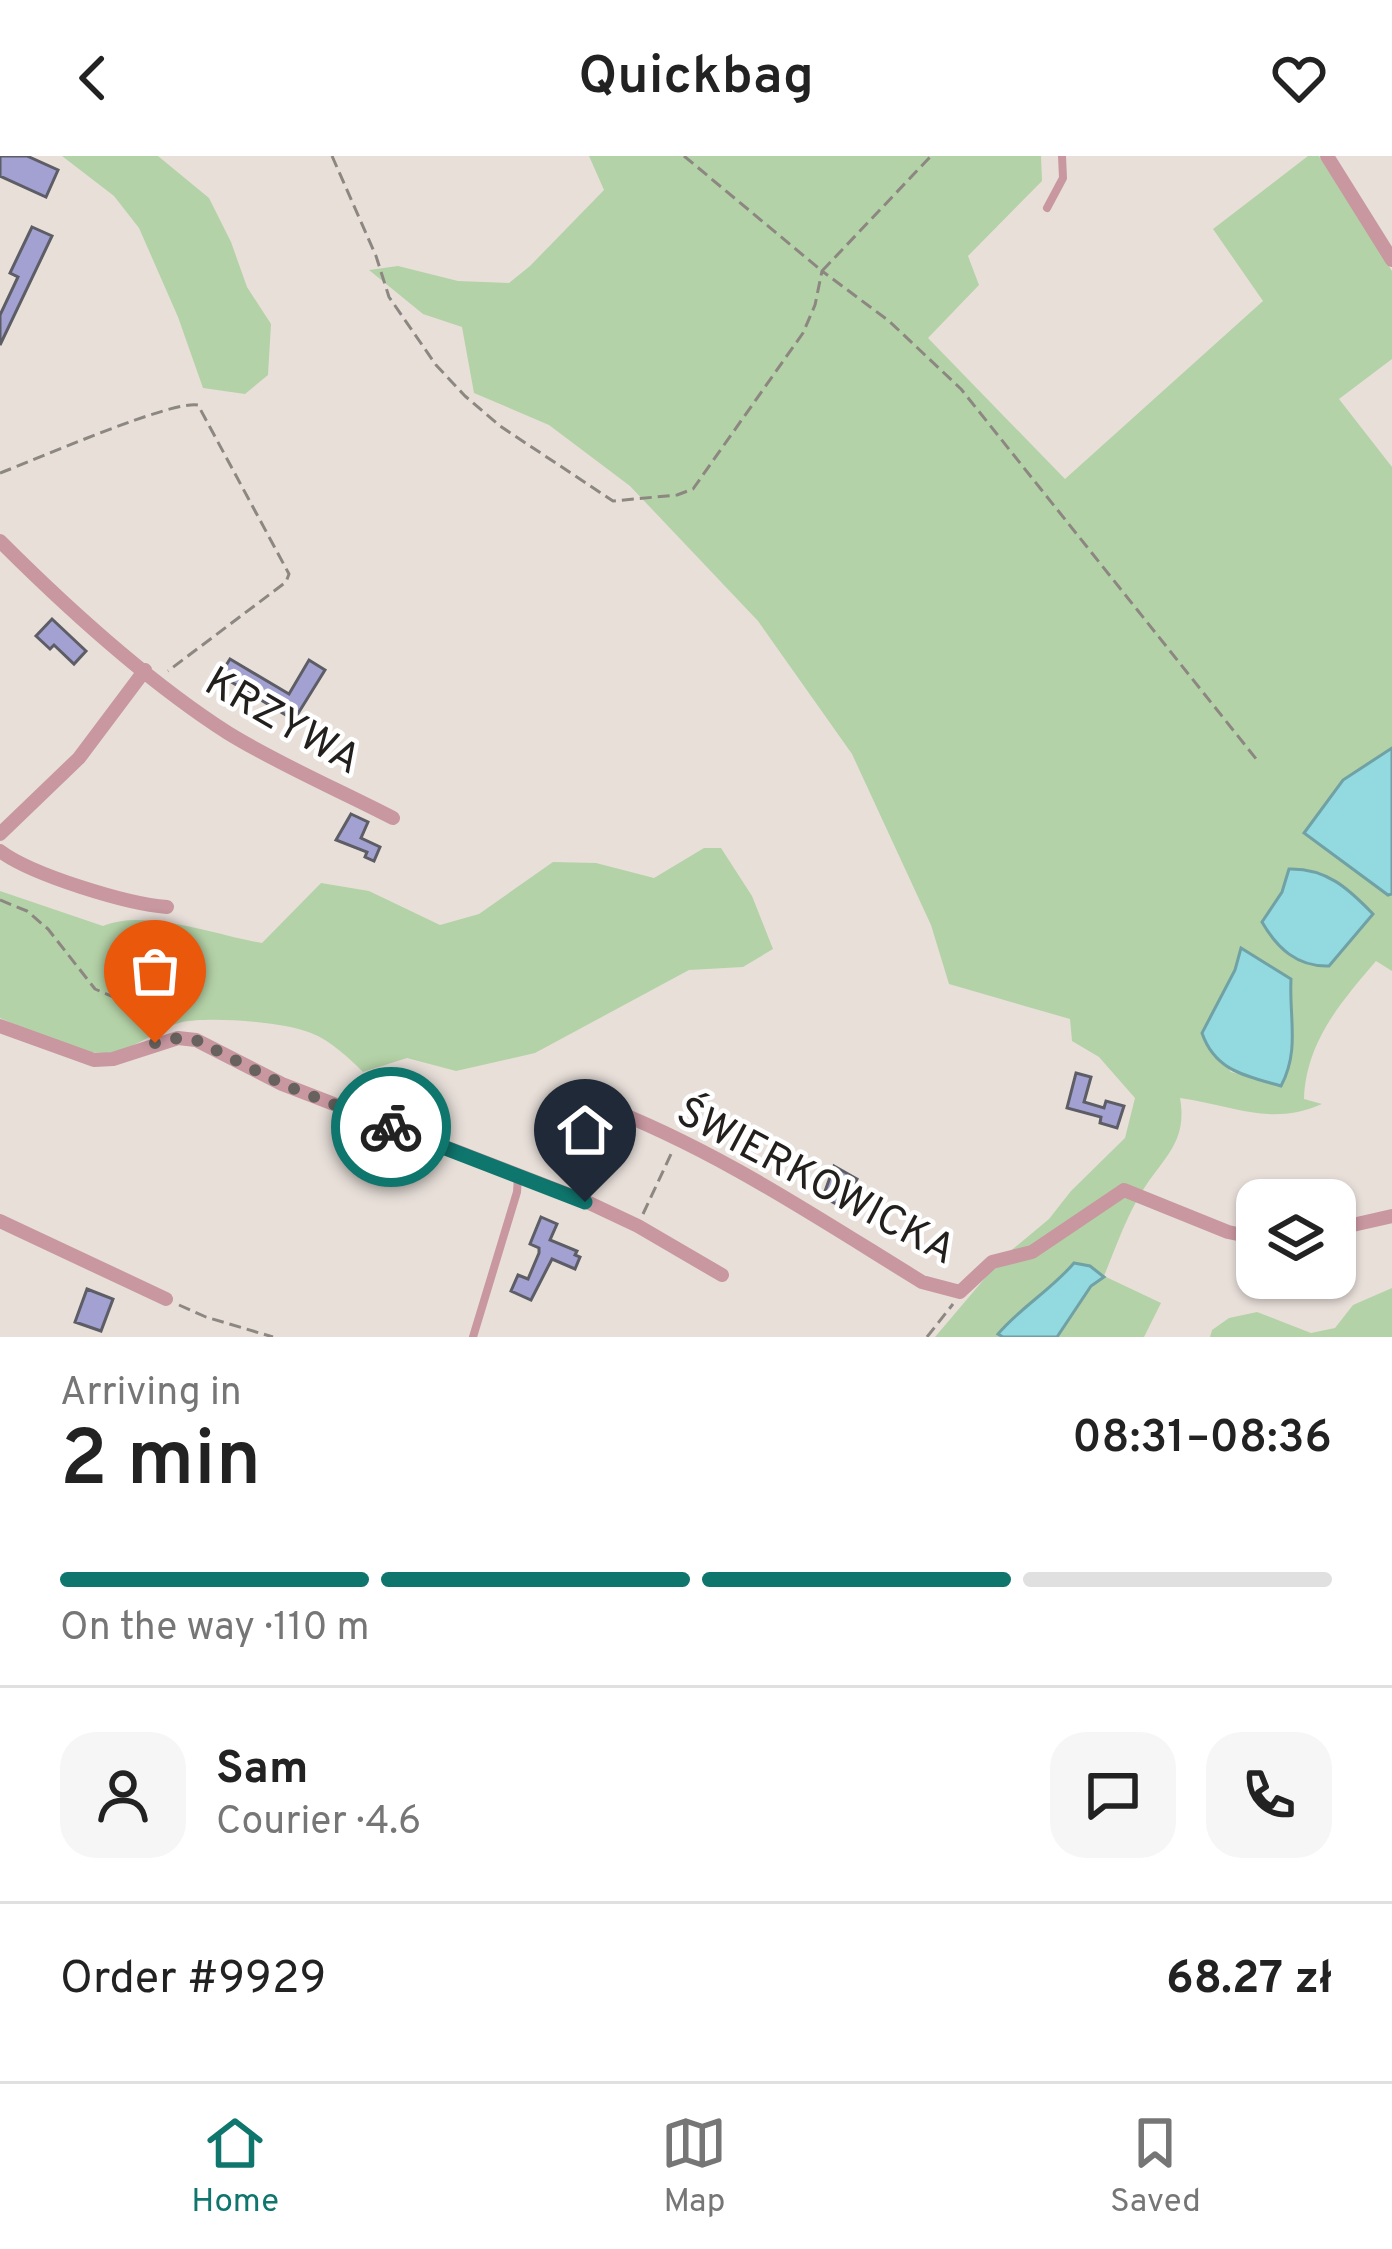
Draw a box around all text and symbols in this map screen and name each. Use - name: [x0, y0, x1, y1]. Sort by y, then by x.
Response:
- text: Quickbag: [578, 44, 814, 113]
- icon: back: [60, 45, 126, 111]
- icon: heart: [1266, 45, 1332, 111]
- street label: KRZYWA: [194, 657, 369, 789]
- pin: [104, 920, 206, 1043]
- icon: bag: [122, 938, 188, 1004]
- courier: [331, 1067, 451, 1187]
- pin: [534, 1079, 636, 1202]
- street label: ŚWIERKOWICKA: [666, 1085, 965, 1279]
- icon: bike: [358, 1094, 424, 1160]
- icon: home: [552, 1097, 618, 1163]
- map controls: [1236, 1179, 1356, 1299]
- button: layers: [1236, 1179, 1356, 1299]
- text: Arriving in: [60, 1370, 242, 1419]
- text: 08:31–08:36: [1072, 1411, 1332, 1468]
- text: 2 min: [60, 1414, 261, 1513]
- text: On the way · 110 m: [60, 1605, 370, 1654]
- button: person: [60, 1732, 186, 1858]
- button: chat: [1050, 1732, 1176, 1858]
- button: phone: [1206, 1732, 1332, 1858]
- text: Sam: [216, 1742, 308, 1799]
- text: Courier · 4.6: [216, 1799, 421, 1848]
- text: Order #9929: [60, 1952, 326, 2009]
- text: 68.27 zł: [1166, 1952, 1332, 2009]
- tab: Home: [191, 2110, 279, 2224]
- tab: Map: [661, 2110, 727, 2224]
- tab: Saved: [1110, 2110, 1201, 2224]

